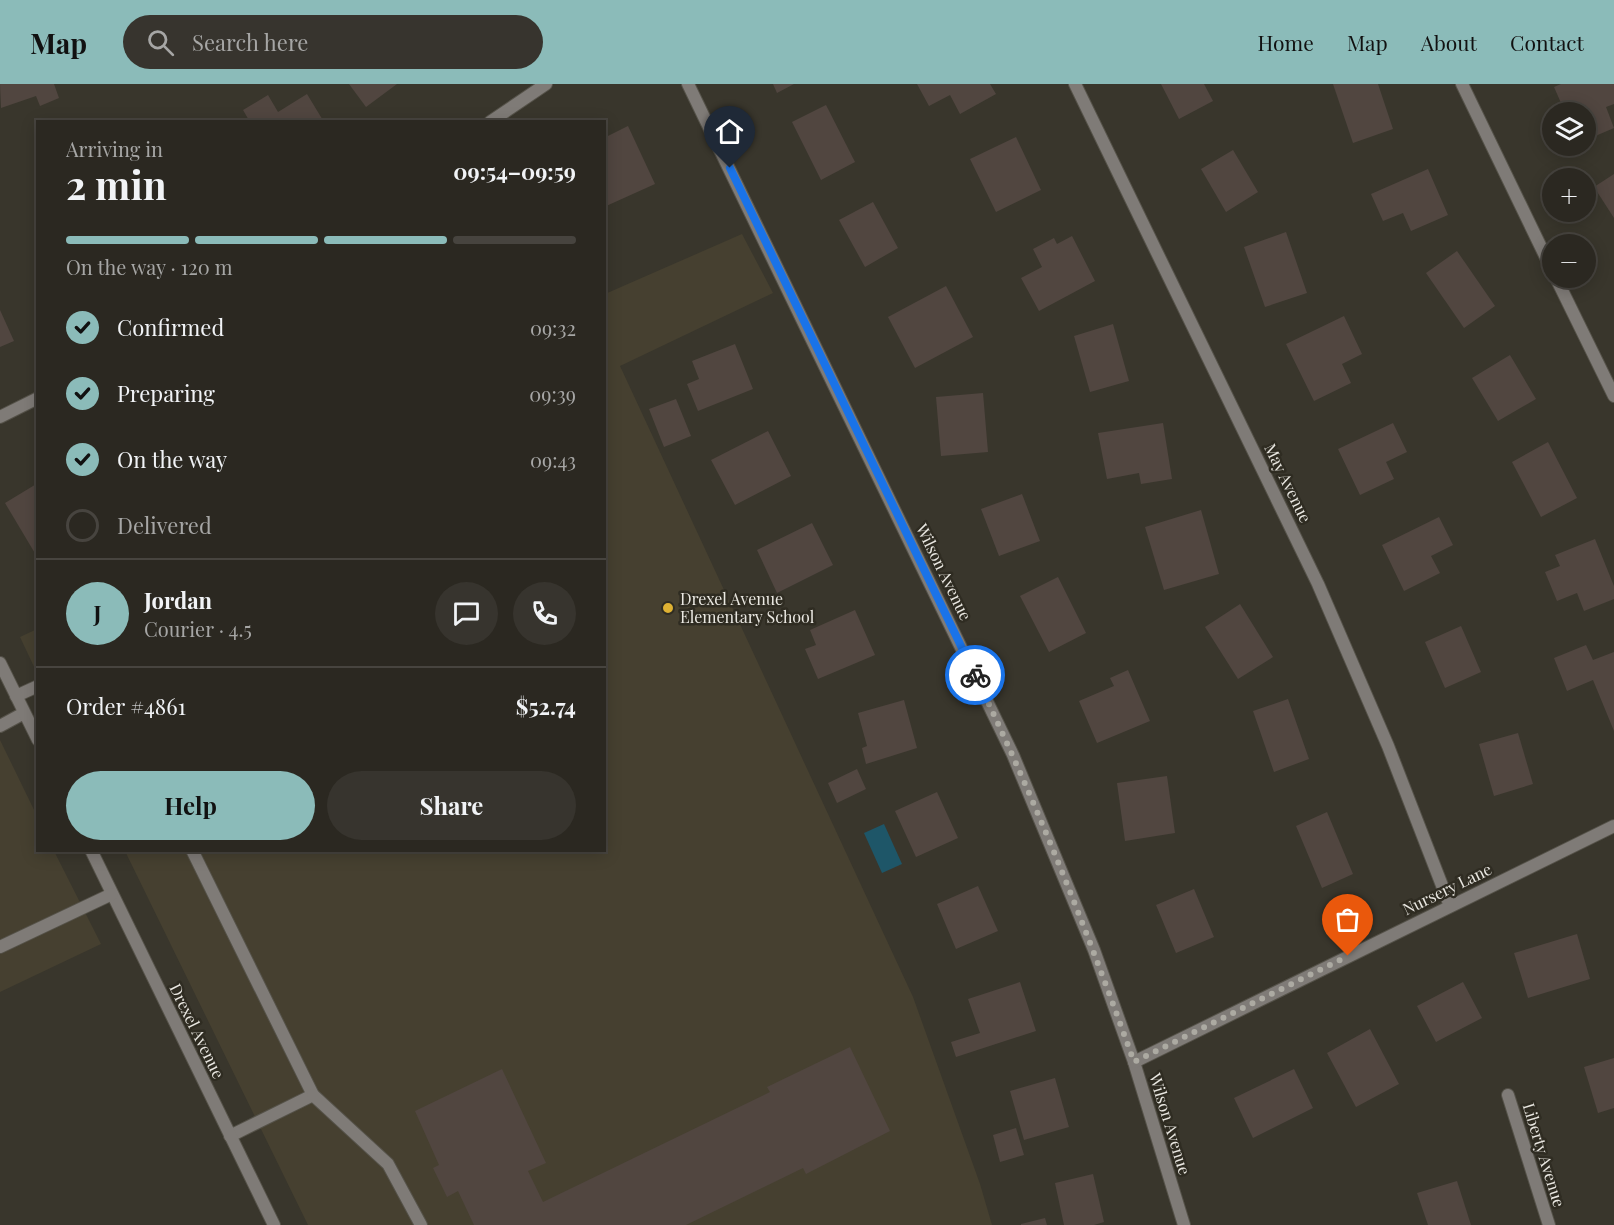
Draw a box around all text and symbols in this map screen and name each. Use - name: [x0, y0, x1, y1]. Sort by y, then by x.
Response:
- search box: [123, 15, 543, 69]
- text: Map: [30, 24, 87, 61]
- icon: search: [144, 26, 177, 59]
- text: Search here: [192, 27, 308, 57]
- text: Home: [1258, 28, 1314, 56]
- text: Map: [1347, 28, 1388, 56]
- text: About: [1421, 28, 1477, 56]
- text: Contact: [1510, 28, 1584, 56]
- map controls: [1542, 102, 1596, 288]
- button: layers: [1542, 102, 1596, 156]
- pin: [704, 106, 755, 168]
- icon: home: [713, 115, 746, 148]
- text: Arriving in: [66, 135, 163, 162]
- text: 09:54–09:59: [453, 156, 576, 186]
- text: 2 min: [66, 158, 167, 210]
- button: +: [1542, 168, 1596, 222]
- button: −: [1542, 234, 1596, 288]
- text: On the way · 120 m: [66, 253, 233, 280]
- icon: check: [66, 311, 99, 344]
- text: Confirmed: [117, 312, 224, 342]
- text: 09:32: [530, 314, 576, 341]
- icon: check: [66, 377, 99, 410]
- text: Preparing: [117, 378, 215, 408]
- text: 09:39: [529, 380, 576, 407]
- street label: May Avenue: [1260, 440, 1317, 526]
- icon: check: [66, 443, 99, 476]
- text: On the way: [117, 444, 227, 474]
- text: 09:43: [530, 446, 576, 473]
- text: Delivered: [117, 510, 212, 540]
- street label: Wilson Avenue: [912, 519, 977, 624]
- button: chat: [435, 582, 498, 645]
- button: phone: [513, 582, 576, 645]
- text: Jordan: [144, 585, 212, 615]
- place label: Drexel Avenue Elementary School: [680, 588, 815, 627]
- text: J: [93, 598, 102, 628]
- marker: Drexel Avenue Elementary School: [661, 601, 675, 615]
- text: Courier · 4.5: [144, 615, 252, 642]
- courier: [945, 645, 1005, 705]
- icon: bike: [959, 659, 992, 692]
- text: Order #4861: [66, 691, 186, 721]
- text: $52.74: [516, 691, 576, 721]
- button: Help: [66, 771, 315, 840]
- button: Share: [327, 771, 576, 840]
- street label: Nursery Lane: [1399, 858, 1495, 919]
- pin: [1322, 894, 1373, 956]
- icon: bag: [1331, 903, 1364, 936]
- street label: Drexel Avenue: [165, 980, 230, 1082]
- street label: Wilson Avenue: [1145, 1070, 1196, 1177]
- street label: Liberty Avenue: [1519, 1100, 1570, 1210]

